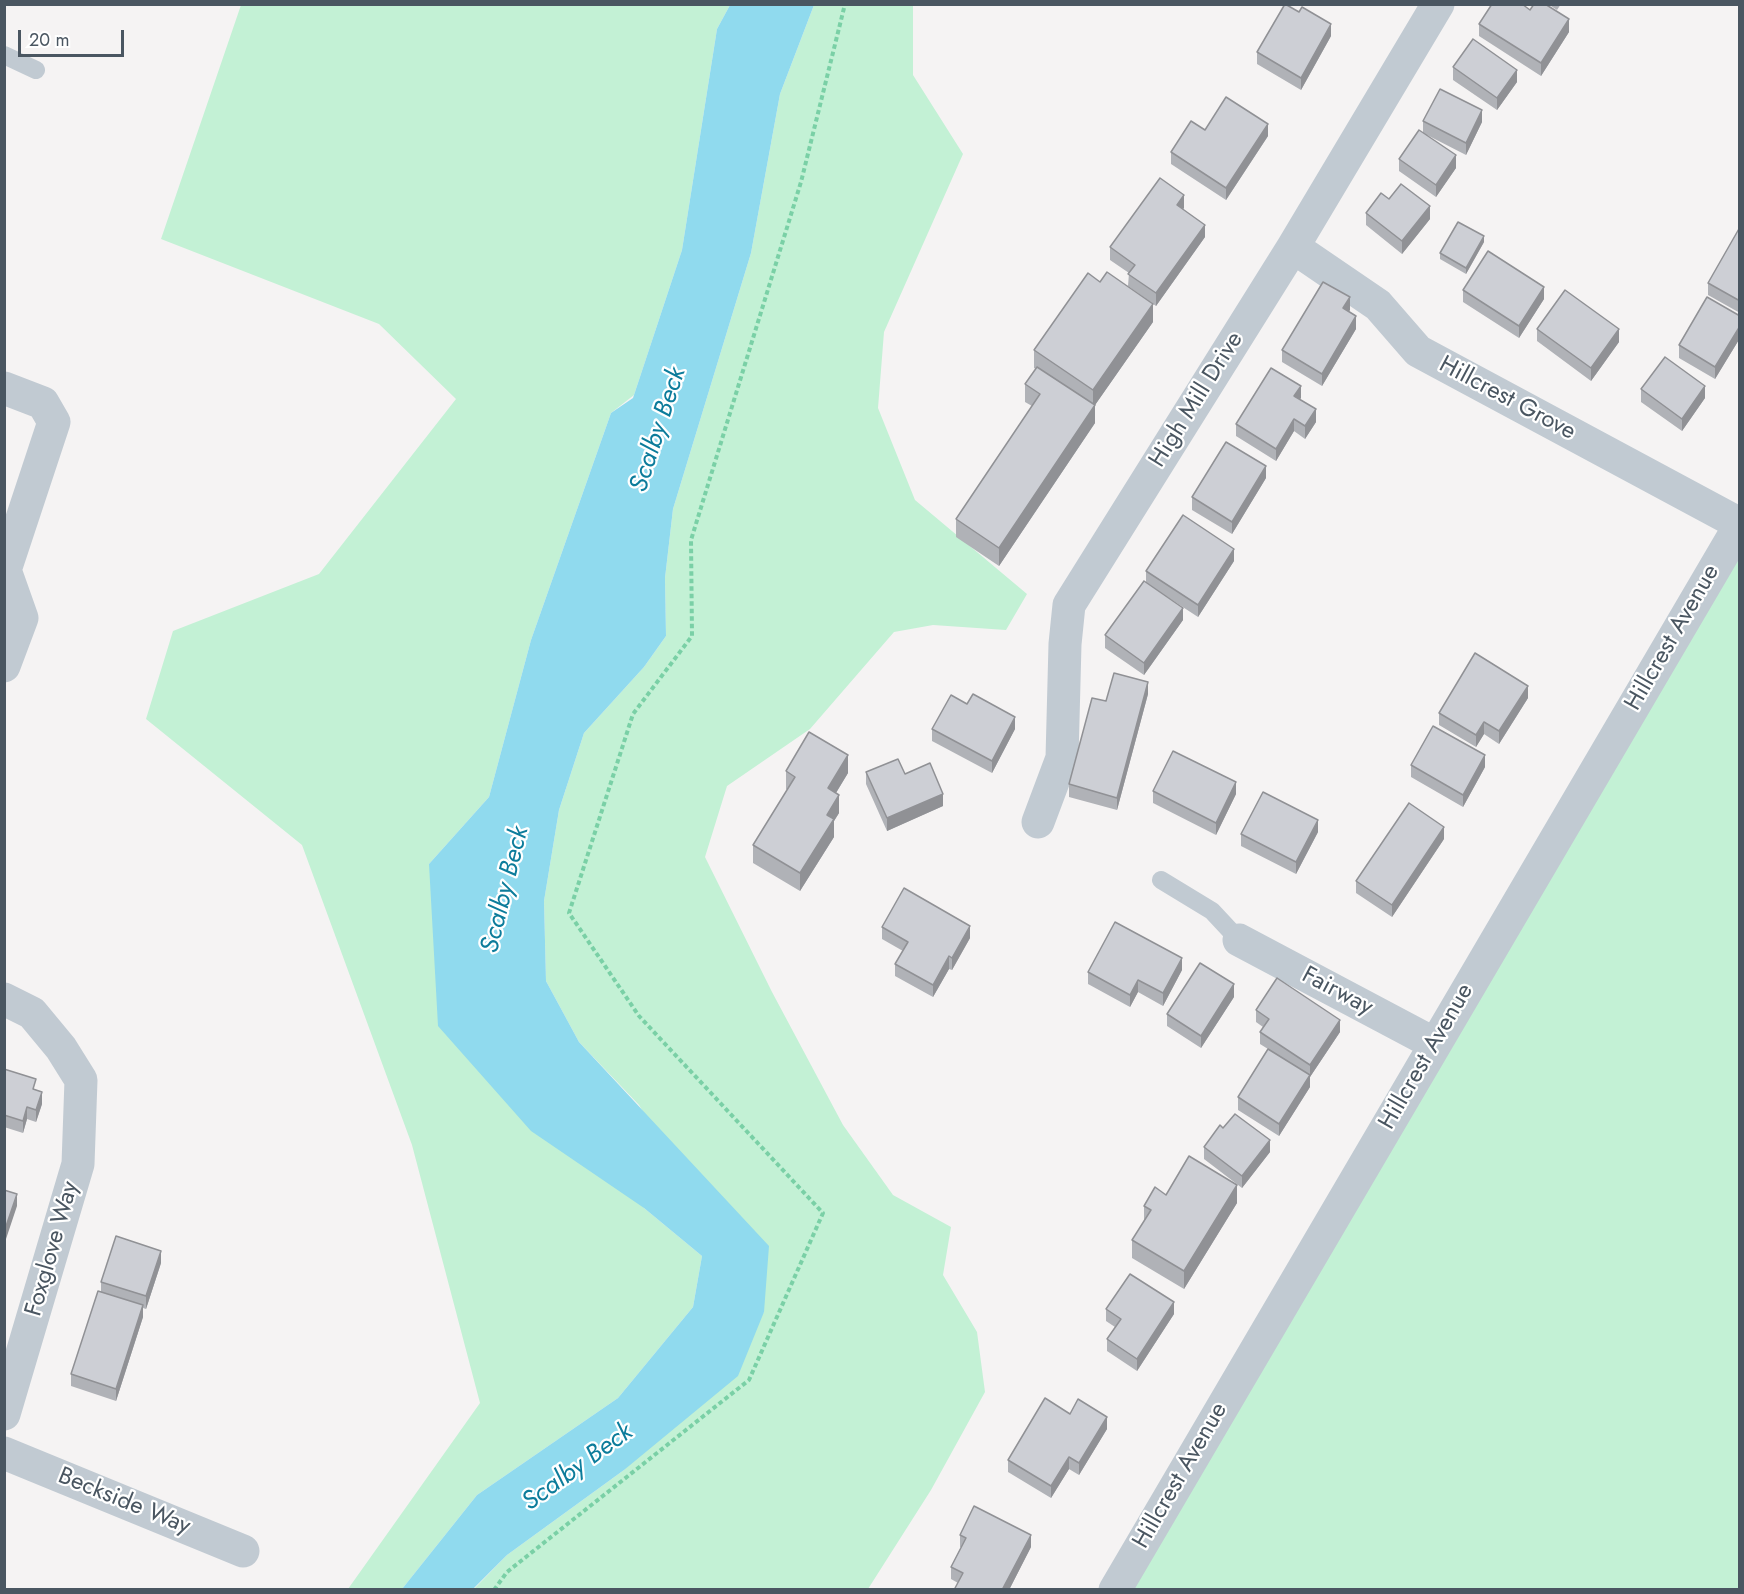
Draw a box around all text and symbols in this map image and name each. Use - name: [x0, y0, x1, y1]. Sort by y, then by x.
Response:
- scale bar: [21, 18, 128, 56]
- text: 20 m: [29, 27, 69, 53]
- street label: High Mill Drive: [1144, 327, 1250, 473]
- street label: Hillcrest Grove: [1434, 351, 1580, 447]
- water label: Scalby Beck: [624, 364, 694, 496]
- street label: Hillcrest Avenue: [1620, 560, 1726, 716]
- water label: Scalby Beck: [475, 824, 537, 956]
- street label: Fairway: [1297, 961, 1377, 1023]
- street label: Hillcrest Avenue: [1374, 979, 1480, 1135]
- street label: Foxglove Way: [20, 1178, 86, 1320]
- street label: Hillcrest Avenue: [1128, 1398, 1234, 1554]
- water label: Scalby Beck: [517, 1417, 639, 1519]
- street label: Beckside Way: [54, 1462, 194, 1542]

